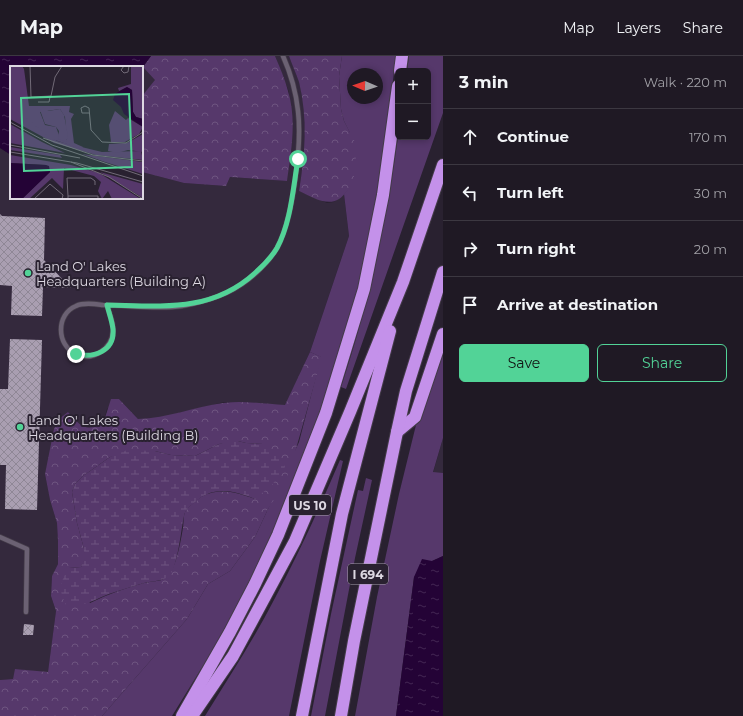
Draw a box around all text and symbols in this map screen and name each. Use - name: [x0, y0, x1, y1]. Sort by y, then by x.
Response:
- text: Map: [20, 16, 63, 39]
- text: Map: [563, 19, 594, 37]
- text: Layers: [616, 19, 661, 37]
- text: Share: [683, 19, 723, 37]
- inset map: [10, 66, 143, 199]
- north arrow: [347, 68, 383, 104]
- map controls: [395, 68, 431, 140]
- button: +: [395, 68, 431, 104]
- text: 3 min: [459, 72, 509, 92]
- text: Walk · 220 m: [644, 74, 727, 90]
- button: −: [395, 104, 431, 140]
- icon: ahead: [459, 126, 481, 148]
- text: Continue: [497, 127, 569, 146]
- text: 170 m: [689, 129, 727, 145]
- route start: [289, 150, 307, 168]
- icon: left: [459, 182, 481, 204]
- text: Turn left: [497, 183, 564, 202]
- text: 30 m: [694, 185, 727, 201]
- icon: right: [459, 238, 481, 260]
- text: Turn right: [497, 239, 576, 258]
- text: 20 m: [694, 241, 727, 257]
- place label: Land O' Lakes Headquarters (Building A): [36, 258, 206, 289]
- marker: Land O' Lakes Headquarters (Building A): [23, 268, 33, 278]
- icon: arrive: [459, 294, 481, 316]
- text: Arrive at destination: [497, 295, 658, 314]
- button: Save: [459, 344, 589, 382]
- button: Share: [597, 344, 727, 382]
- route end: [67, 345, 85, 363]
- place label: Land O' Lakes Headquarters (Building B): [28, 412, 198, 443]
- marker: Land O' Lakes Headquarters (Building B): [15, 422, 25, 432]
- road number: US 10: [289, 495, 331, 515]
- road number: I 694: [348, 564, 388, 584]

